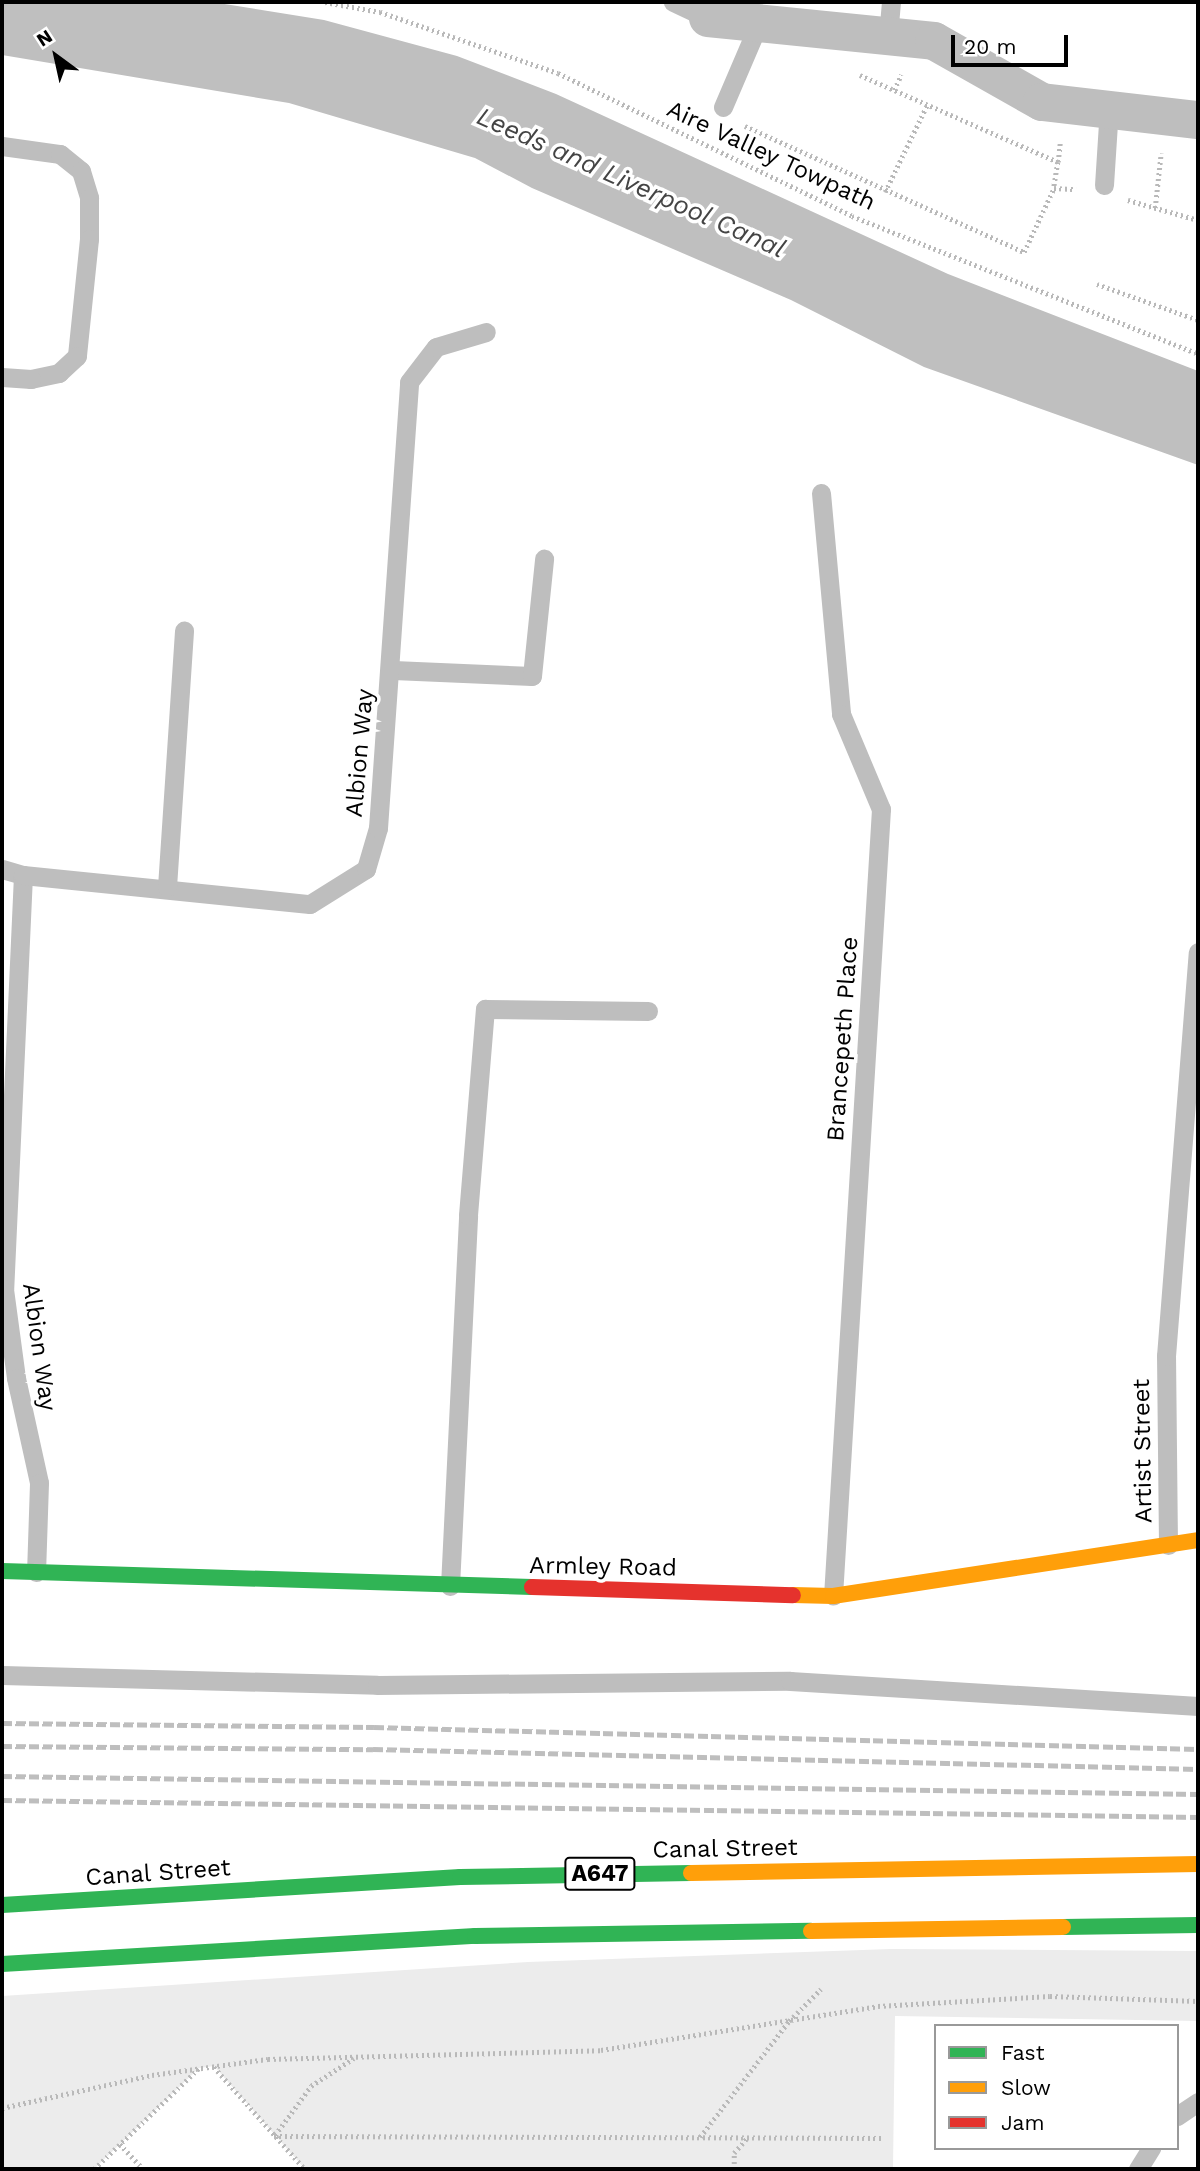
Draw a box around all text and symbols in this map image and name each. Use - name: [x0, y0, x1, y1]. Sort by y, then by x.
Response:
- north arrow: [21, 21, 91, 91]
- scale bar: [955, 21, 1072, 65]
- text: N: [32, 24, 56, 51]
- text: 20 m: [964, 34, 1016, 59]
- street label: Aire Valley Towpath: [661, 95, 881, 217]
- water label: Leeds and Liverpool Canal: [472, 101, 790, 265]
- street label: Albion Way: [340, 687, 380, 819]
- street label: Brancepeth Place: [821, 936, 865, 1142]
- street label: Albion Way: [16, 1281, 62, 1413]
- street label: Artist Street: [1127, 1379, 1159, 1523]
- street label: Armley Road: [529, 1551, 677, 1583]
- street label: Canal Street: [652, 1833, 798, 1865]
- street label: Canal Street: [84, 1854, 232, 1892]
- road number: A647: [563, 1854, 637, 1894]
- legend: [934, 2024, 1179, 2150]
- text: Fast: [1001, 2040, 1045, 2065]
- text: Slow: [1001, 2075, 1051, 2100]
- text: Jam: [1001, 2110, 1044, 2135]

